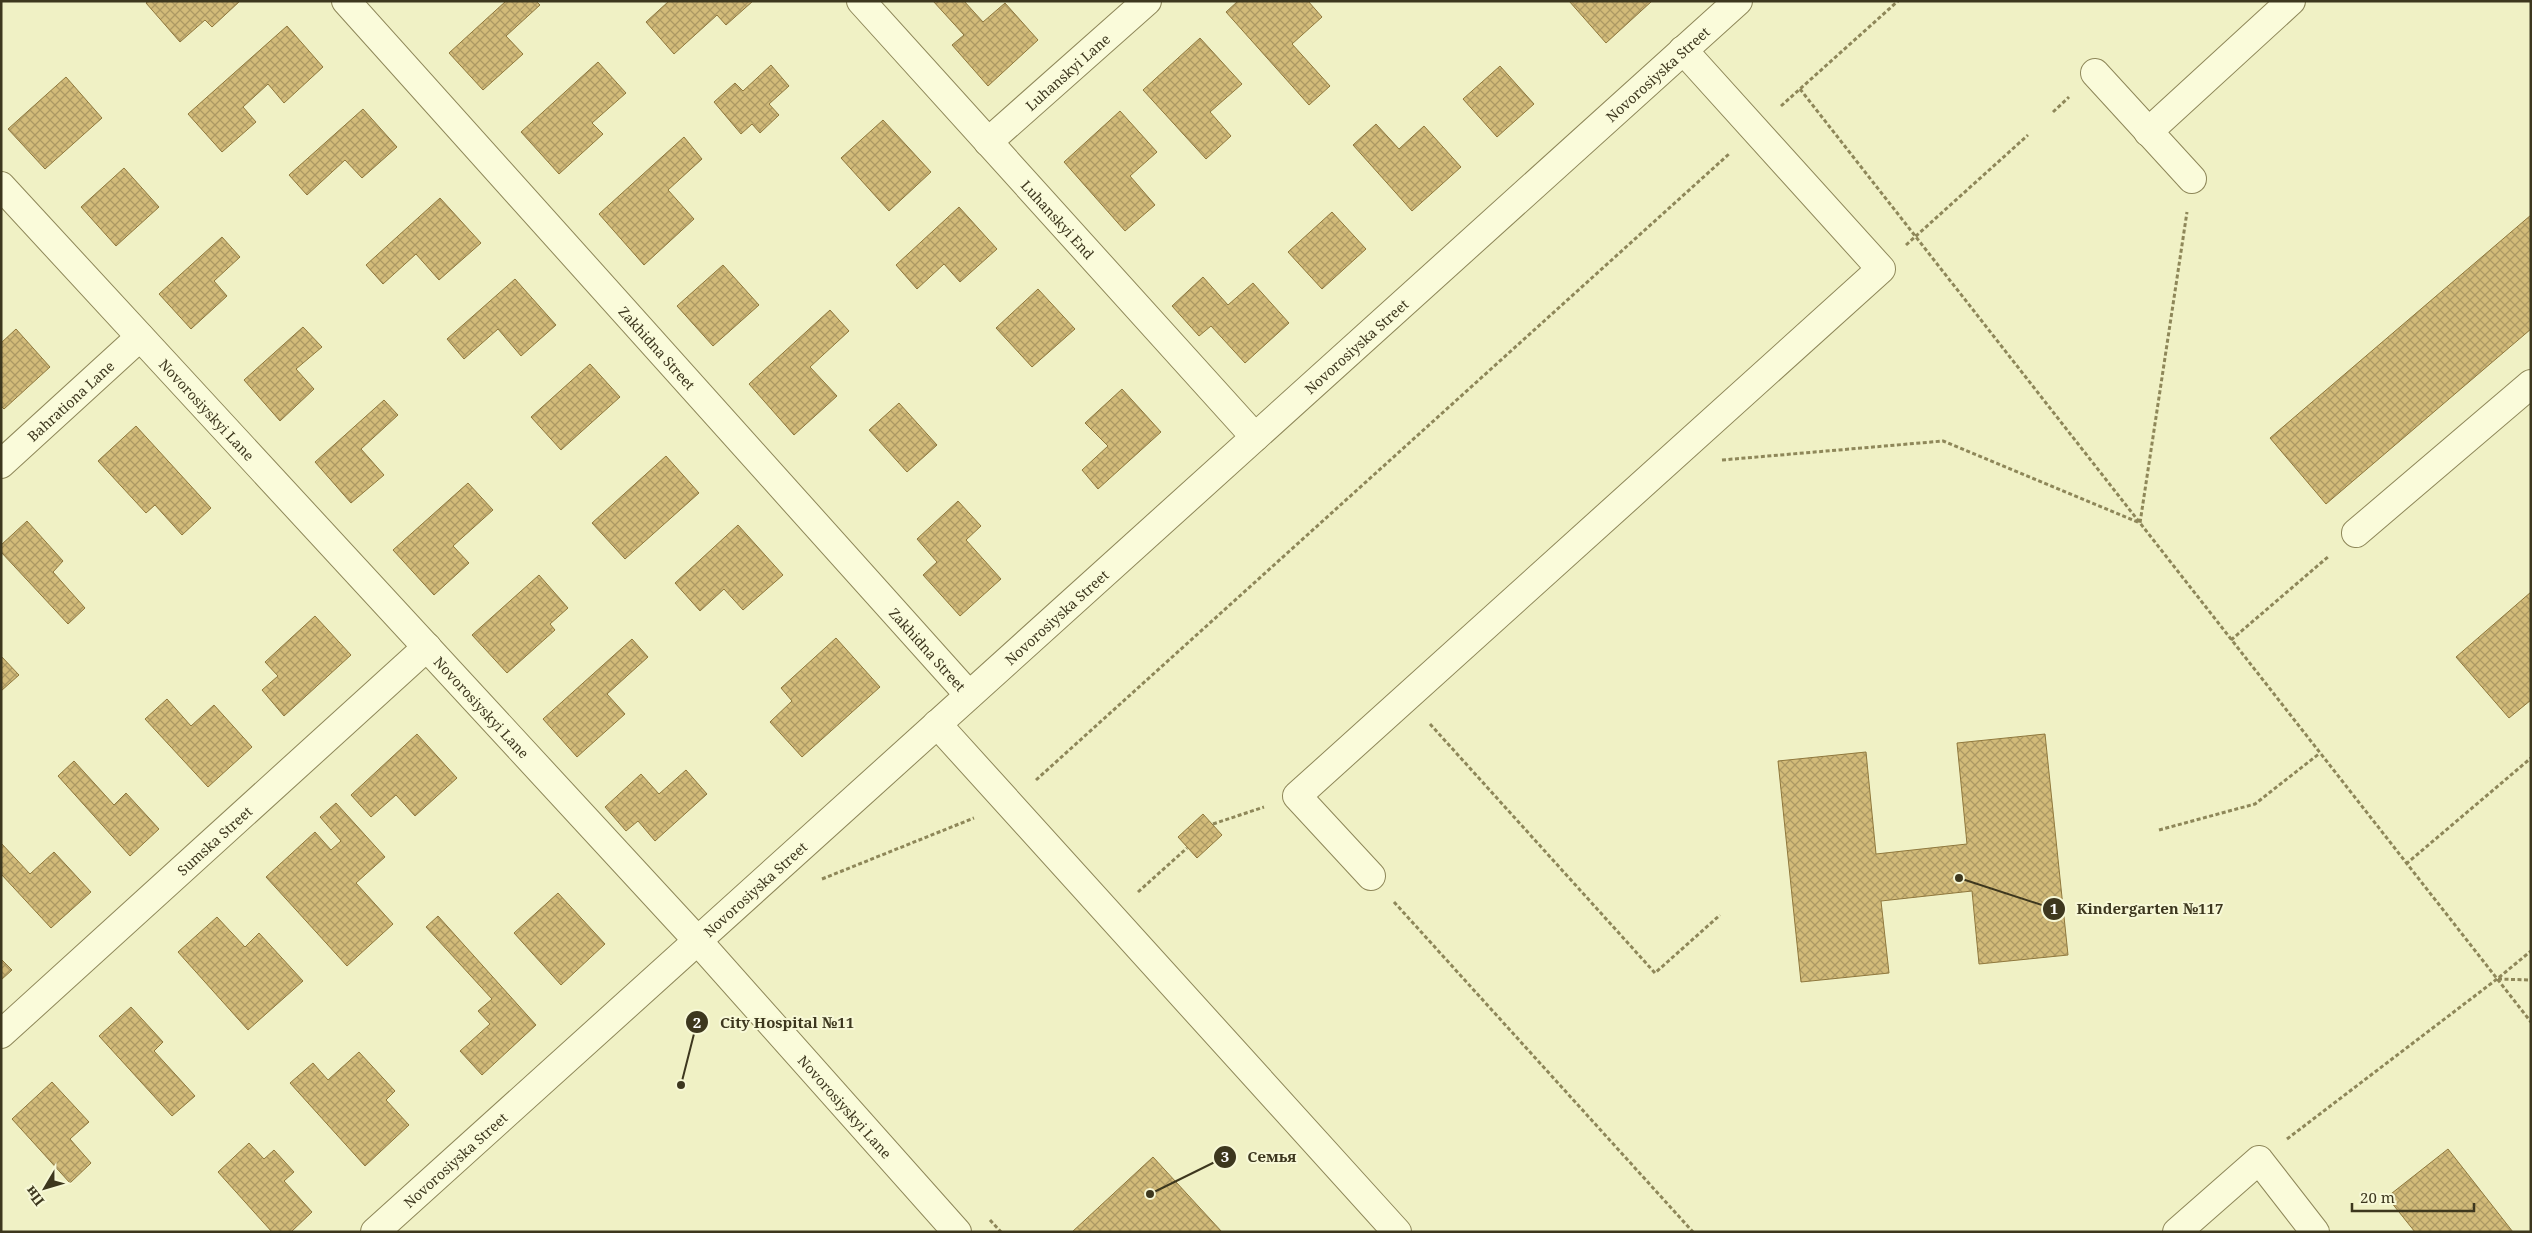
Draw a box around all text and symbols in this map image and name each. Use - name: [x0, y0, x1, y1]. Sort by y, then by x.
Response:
- street label: Novorosiyska Street: [1601, 22, 1713, 126]
- street label: Luhanskyi Lane: [1021, 29, 1114, 114]
- street label: Luhanskyi End: [1017, 176, 1099, 263]
- street label: Novorosiyska Street: [1300, 294, 1412, 398]
- street label: Zakhidna Street: [615, 302, 700, 394]
- street label: Novorosiyskyi Lane: [155, 354, 259, 464]
- street label: Bahrationa Lane: [23, 356, 118, 445]
- street label: Novorosiyska Street: [1000, 565, 1112, 669]
- street label: Zakhidna Street: [885, 603, 970, 695]
- street label: Novorosiyskyi Lane: [430, 652, 534, 762]
- street label: Sumska Street: [173, 801, 256, 879]
- street label: Novorosiyska Street: [699, 837, 811, 941]
- callout: Kindergarten №117: [2041, 894, 2234, 924]
- text: 1: [2050, 898, 2058, 918]
- text: Kindergarten №117: [2076, 898, 2224, 918]
- callout: City Hospital №11: [684, 1007, 864, 1037]
- text: 2: [693, 1012, 701, 1032]
- text: City Hospital №11: [720, 1012, 854, 1032]
- street label: Novorosiyskyi Lane: [794, 1051, 896, 1162]
- street label: Novorosiyska Street: [399, 1108, 511, 1211]
- callout: Семья: [1213, 1142, 1307, 1172]
- text: 3: [1221, 1146, 1229, 1166]
- text: Семья: [1248, 1146, 1296, 1166]
- north arrow: [20, 1163, 70, 1213]
- scale bar: [2352, 1180, 2474, 1212]
- text: Пн: [20, 1182, 48, 1210]
- text: 20 m: [2360, 1187, 2395, 1207]

